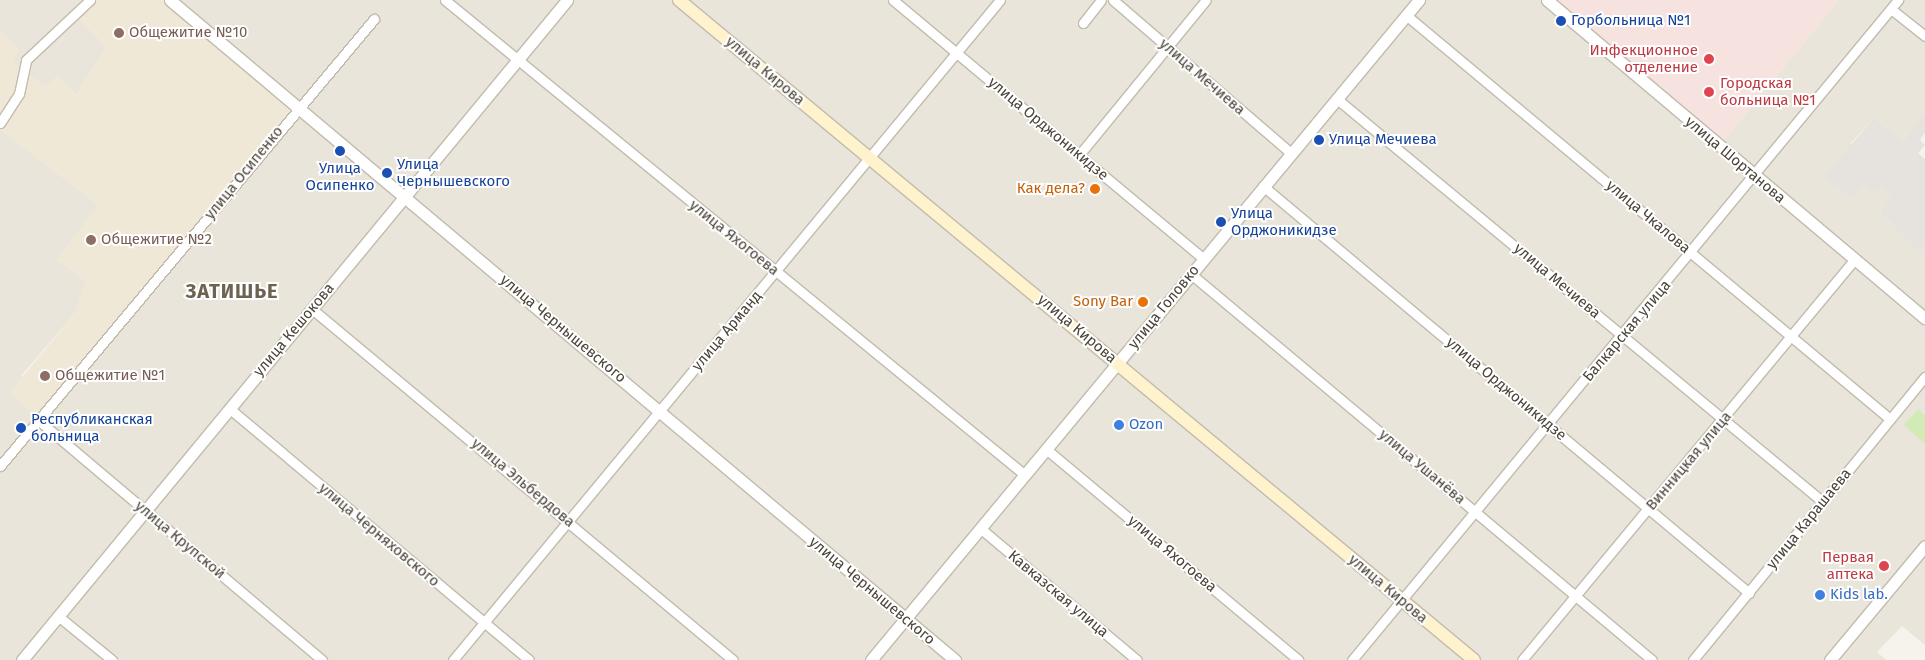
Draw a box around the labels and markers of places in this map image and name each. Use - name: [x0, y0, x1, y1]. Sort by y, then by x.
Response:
- place label: Горбольница №1: [1571, 12, 1691, 30]
- marker: Горбольница №1: [1555, 15, 1567, 27]
- place label: Общежитие №10: [129, 24, 247, 42]
- marker: Общежитие №10: [113, 27, 125, 39]
- place label: Инфекционное отделение: [1589, 41, 1698, 76]
- marker: Инфекционное отделение: [1702, 52, 1716, 66]
- place label: Городская больница №1: [1720, 74, 1816, 109]
- marker: Городская больница №1: [1702, 85, 1716, 99]
- place label: Улица Мечиева: [1329, 131, 1437, 149]
- marker: Улица Мечиева: [1313, 134, 1325, 146]
- marker: Улица Осипенко: [334, 145, 346, 157]
- place label: Улица Чернышевского: [397, 155, 510, 190]
- place label: Улица Осипенко: [306, 159, 374, 194]
- marker: Улица Чернышевского: [381, 167, 393, 179]
- place label: Как дела?: [1017, 180, 1085, 198]
- marker: Как дела?: [1089, 183, 1101, 195]
- place label: Улица Орджоникидзе: [1231, 204, 1337, 239]
- marker: Улица Орджоникидзе: [1215, 216, 1227, 228]
- place label: Общежитие №2: [101, 231, 212, 249]
- marker: Общежитие №2: [85, 234, 97, 246]
- place label: Sony Bar: [1073, 293, 1133, 311]
- marker: Sony Bar: [1137, 296, 1149, 308]
- place label: Общежитие №1: [55, 367, 165, 385]
- marker: Общежитие №1: [39, 370, 51, 382]
- place label: Республиканская больница: [31, 410, 153, 445]
- place label: Ozon: [1129, 416, 1163, 434]
- marker: Ozon: [1113, 419, 1125, 431]
- marker: Республиканская больница: [15, 422, 27, 434]
- place label: Первая аптека: [1822, 548, 1874, 583]
- marker: Первая аптека: [1878, 560, 1890, 572]
- place label: Kids lab.: [1830, 586, 1888, 604]
- marker: Kids lab.: [1814, 589, 1826, 601]

